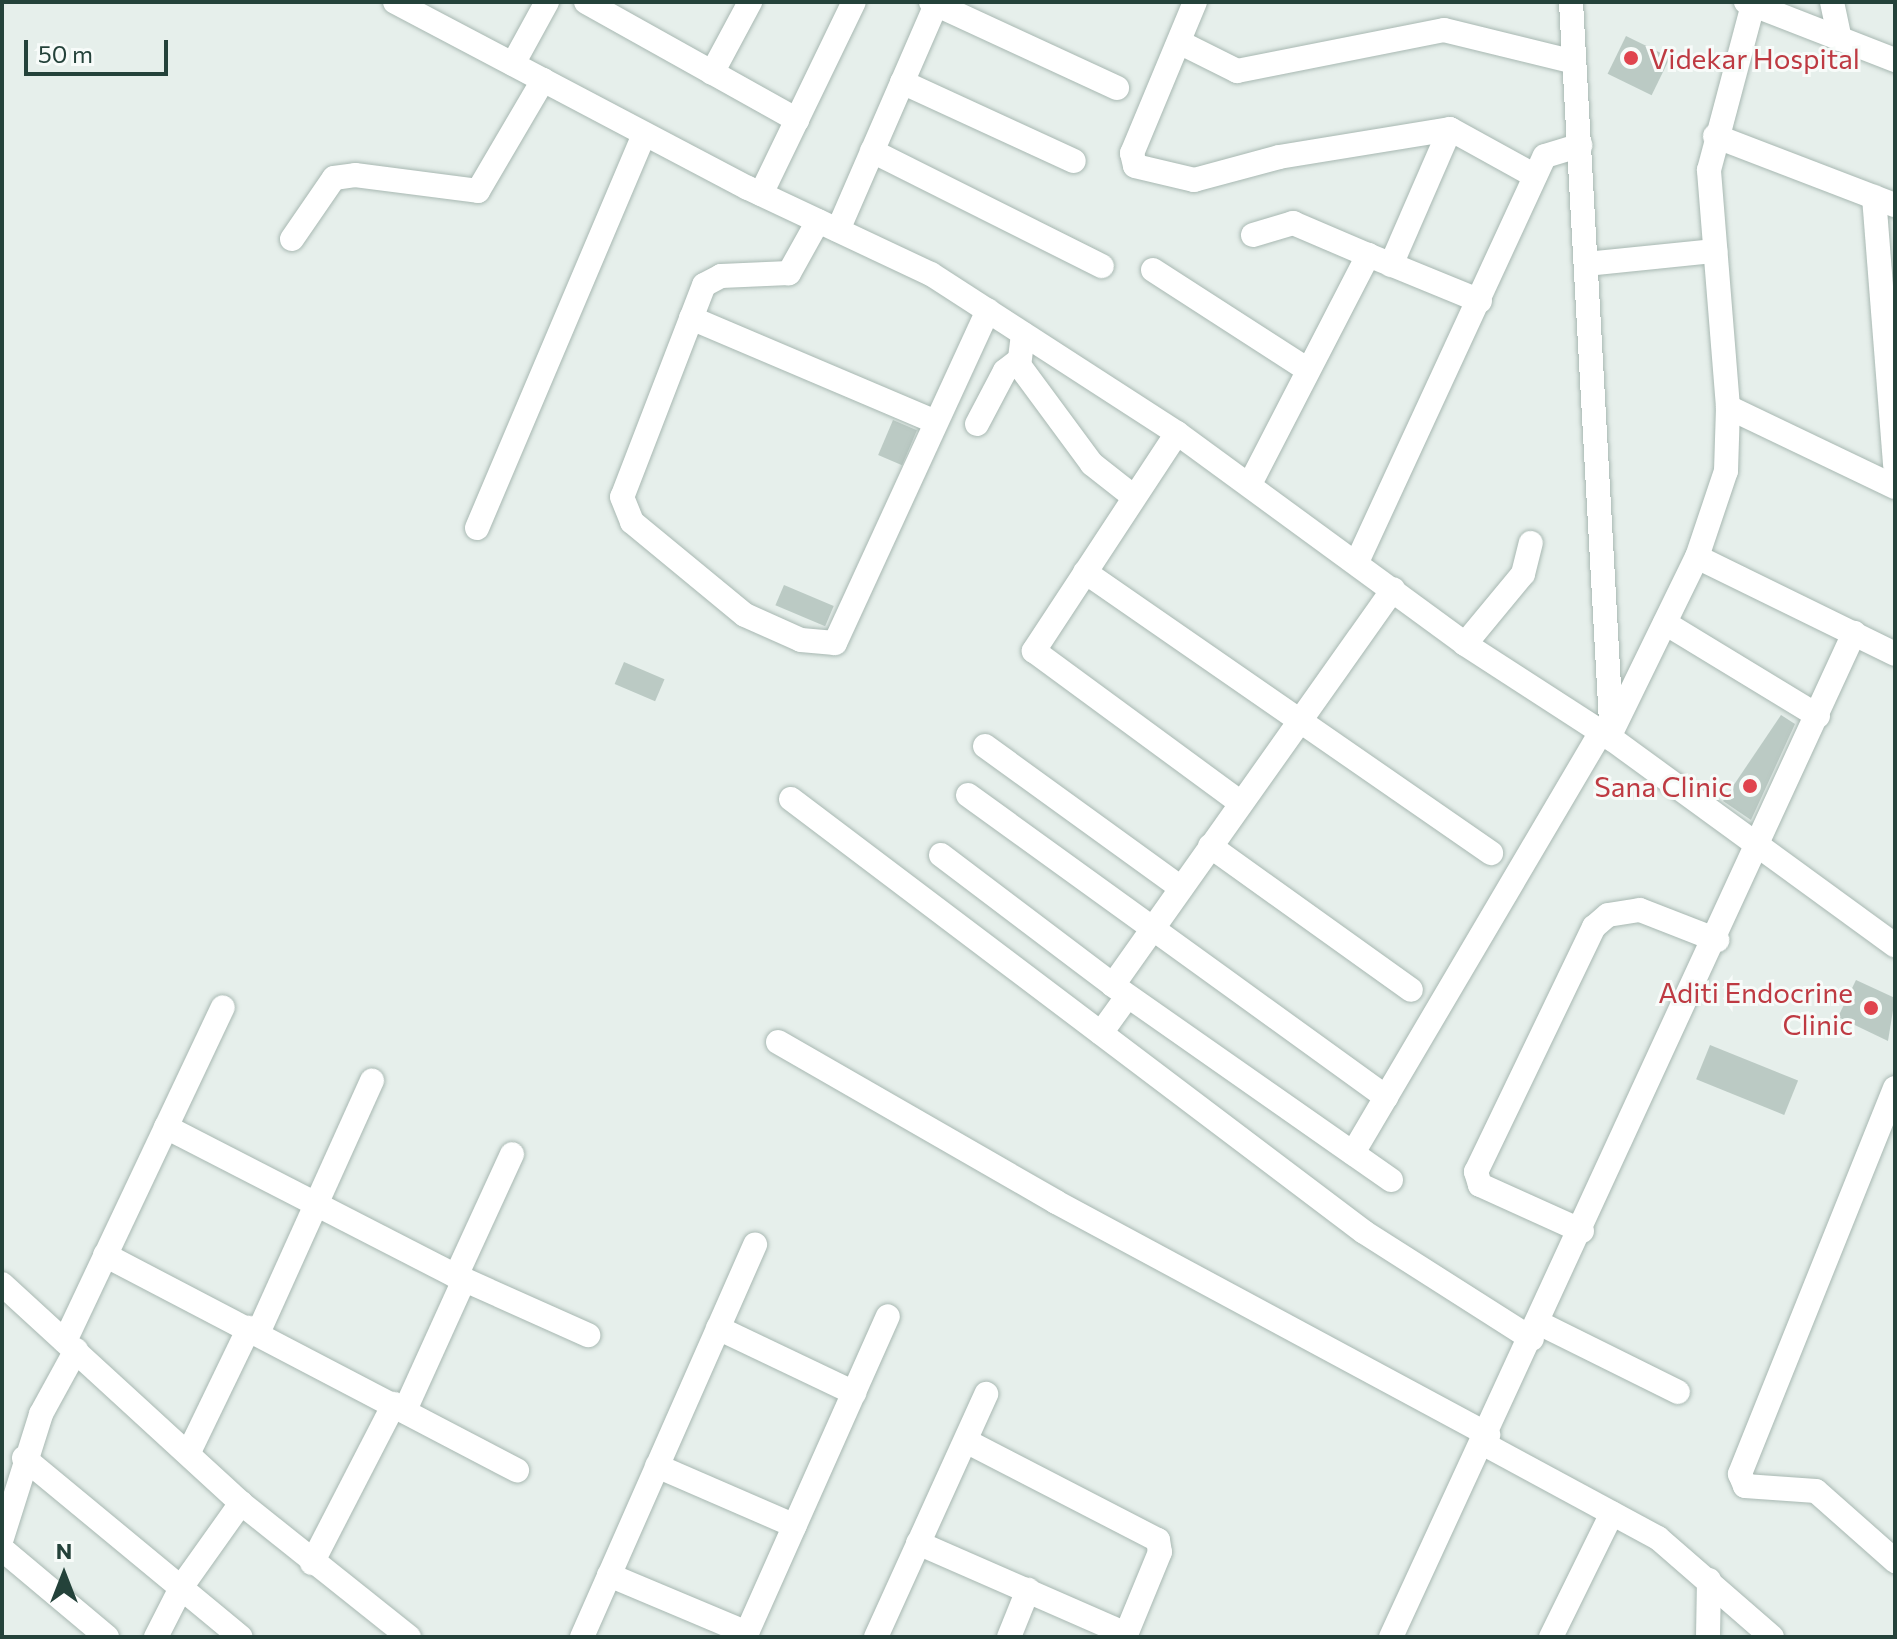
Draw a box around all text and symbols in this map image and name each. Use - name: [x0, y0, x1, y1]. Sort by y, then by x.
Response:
- scale bar: [28, 24, 172, 74]
- text: 50 m: [38, 39, 93, 68]
- place label: Videkar Hospital: [1649, 41, 1860, 75]
- marker: Videkar Hospital: [1620, 47, 1642, 69]
- place label: Sana Clinic: [1594, 769, 1732, 803]
- marker: Sana Clinic: [1739, 775, 1761, 797]
- place label: Aditi Endocrine Clinic: [1658, 975, 1853, 1041]
- marker: Aditi Endocrine Clinic: [1860, 997, 1882, 1019]
- north arrow: [24, 1535, 104, 1615]
- text: N: [56, 1537, 72, 1564]

